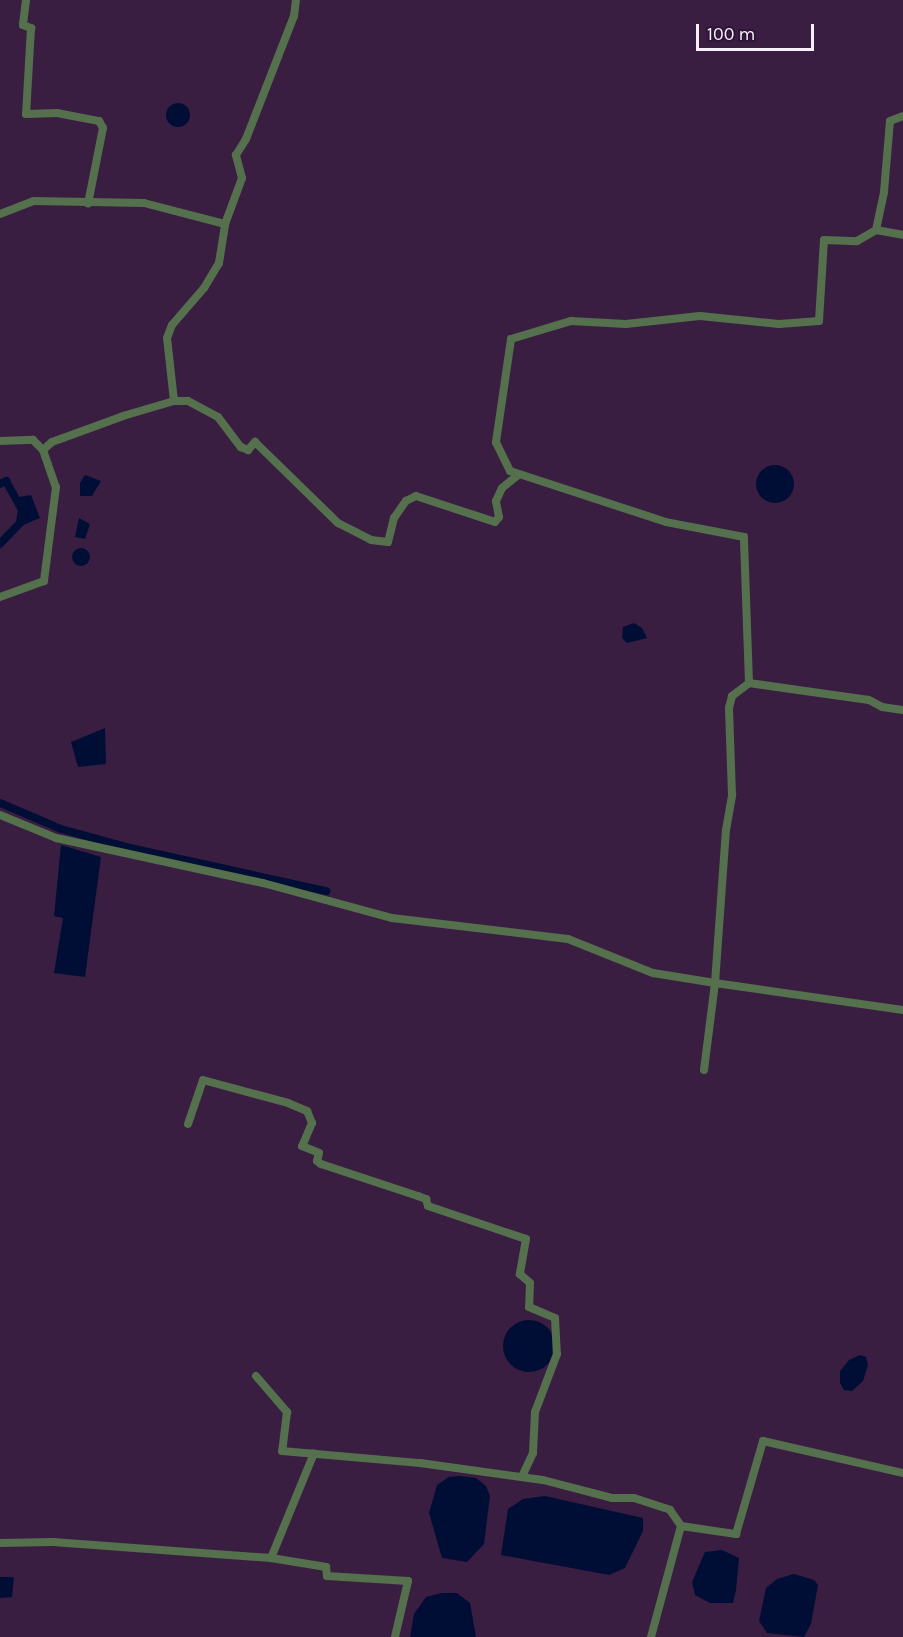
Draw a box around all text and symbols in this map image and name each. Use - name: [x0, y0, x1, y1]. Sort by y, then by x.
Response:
- scale bar: [699, 12, 818, 50]
- text: 100 m: [707, 23, 755, 45]

